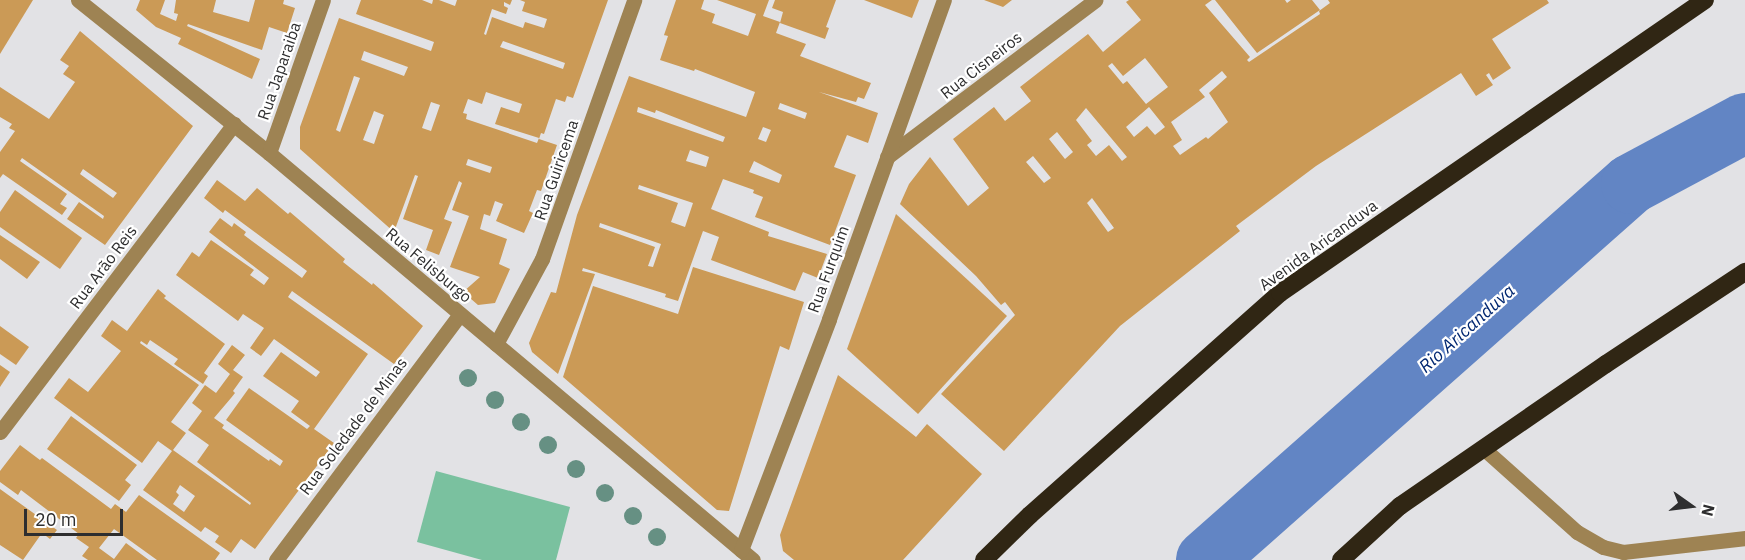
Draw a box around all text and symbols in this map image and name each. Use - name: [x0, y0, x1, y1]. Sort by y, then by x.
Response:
- street label: Rua Japaraiba: [253, 19, 305, 123]
- street label: Rua Cisneiros: [937, 27, 1025, 103]
- street label: Rua Guiricema: [530, 117, 582, 223]
- street label: Avenida Aricanduva: [1255, 196, 1381, 294]
- street label: Rua Arão Reis: [65, 221, 141, 313]
- street label: Rua Felisburgo: [382, 223, 476, 307]
- street label: Rua Furquim: [803, 223, 853, 315]
- water label: Rio Aricanduva: [1415, 280, 1519, 378]
- street label: Rua Soledade de Minas: [295, 354, 411, 498]
- north arrow: [1661, 476, 1721, 536]
- scale bar: [27, 497, 126, 535]
- text: N: [1697, 502, 1720, 518]
- text: 20 m: [35, 508, 77, 531]

